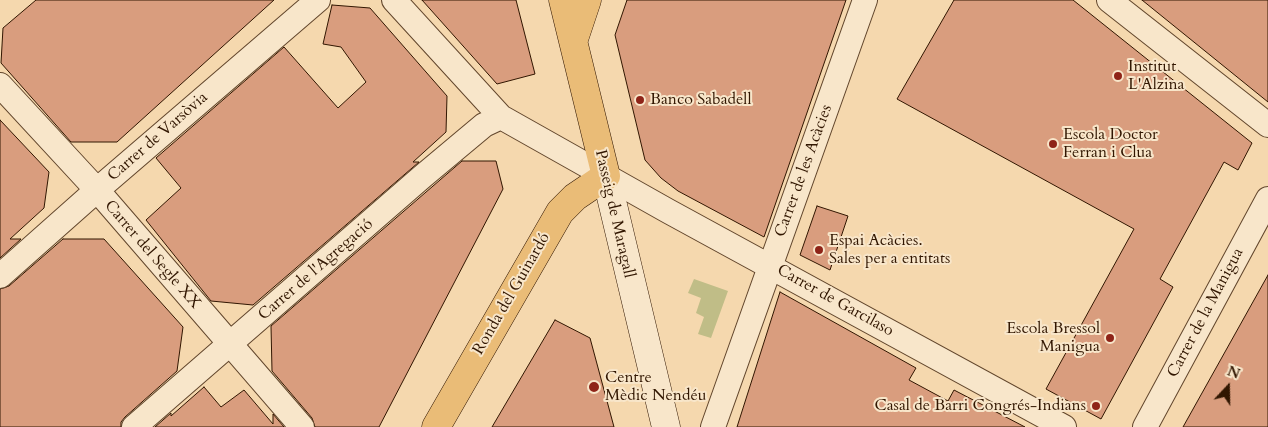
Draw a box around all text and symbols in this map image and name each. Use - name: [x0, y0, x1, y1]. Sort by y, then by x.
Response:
- place label: Institut L'Alzina: [1128, 57, 1184, 95]
- marker: Institut L'Alzina: [1112, 70, 1124, 82]
- street label: Carrer de Varsòvia: [104, 88, 212, 186]
- place label: Banco Sabadell: [650, 90, 751, 110]
- marker: Banco Sabadell: [634, 94, 646, 106]
- street label: Carrer de les Acàcies: [771, 102, 837, 240]
- place label: Escola Doctor Ferran i Clua: [1063, 125, 1158, 163]
- marker: Escola Doctor Ferran i Clua: [1047, 138, 1059, 150]
- street label: Passeig de Maragall: [590, 148, 638, 280]
- street label: Carrer del Segle XX: [100, 197, 204, 313]
- street label: Carrer de l'Agregació: [255, 215, 377, 325]
- street label: Ronda del Guinardó: [469, 230, 555, 358]
- place label: Espai Acàcies. Sales per a entitats: [829, 231, 950, 269]
- marker: Espai Acàcies. Sales per a entitats: [813, 244, 825, 256]
- street label: Carrer de la Manigua: [1164, 245, 1248, 381]
- street label: Carrer de Garcilaso: [773, 261, 897, 341]
- place label: Escola Bressol Manigua: [1006, 319, 1100, 357]
- marker: Escola Bressol Manigua: [1104, 332, 1116, 344]
- text: N: [1224, 361, 1243, 384]
- north arrow: [1203, 362, 1253, 412]
- place label: Centre Mèdic Nendéu: [605, 368, 707, 406]
- marker: Centre Mèdic Nendéu: [587, 380, 601, 394]
- place label: Casal de Barri Congrés-Indians: [874, 396, 1086, 416]
- marker: Casal de Barri Congrés-Indians: [1090, 400, 1102, 412]

